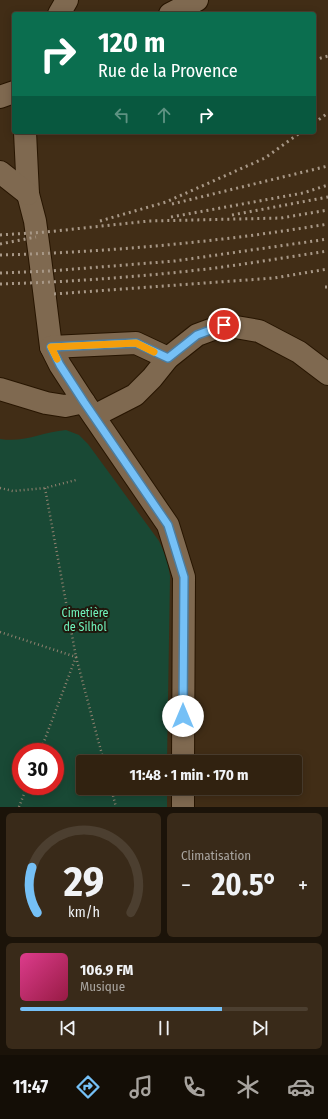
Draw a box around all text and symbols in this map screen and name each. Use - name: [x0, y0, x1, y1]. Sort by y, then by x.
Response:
- text: 120 m: [98, 26, 165, 59]
- icon: right: [32, 28, 84, 80]
- text: Rue de la Provence: [98, 60, 238, 82]
- icon: left: [111, 104, 133, 126]
- icon: ahead: [153, 104, 175, 126]
- icon: right: [195, 104, 217, 126]
- pin: [207, 308, 241, 342]
- icon: arrive: [213, 314, 235, 336]
- park label: Cimetière de Silhol: [62, 606, 109, 634]
- position arrow: [162, 695, 204, 737]
- speed limit sign: 30: [12, 743, 64, 795]
- text: 11:48 · 1 min · 170 m: [130, 766, 248, 784]
- text: Climatisation: [181, 848, 251, 863]
- text: 29: [62, 857, 104, 907]
- text: 20.5°: [211, 867, 277, 903]
- text: −: [181, 872, 191, 899]
- text: +: [298, 872, 308, 899]
- text: km/h: [68, 904, 99, 921]
- text: 106.9 FM: [80, 961, 133, 979]
- text: Musique: [80, 979, 125, 994]
- icon: previous: [57, 1017, 79, 1039]
- icon: pause: [153, 1017, 175, 1039]
- icon: next: [249, 1017, 271, 1039]
- icon: directions: [74, 1073, 102, 1101]
- icon: music: [127, 1073, 155, 1101]
- icon: phone: [180, 1073, 208, 1101]
- icon: climate: [234, 1073, 262, 1101]
- icon: car: [287, 1073, 315, 1101]
- text: 11:47: [13, 1076, 48, 1098]

